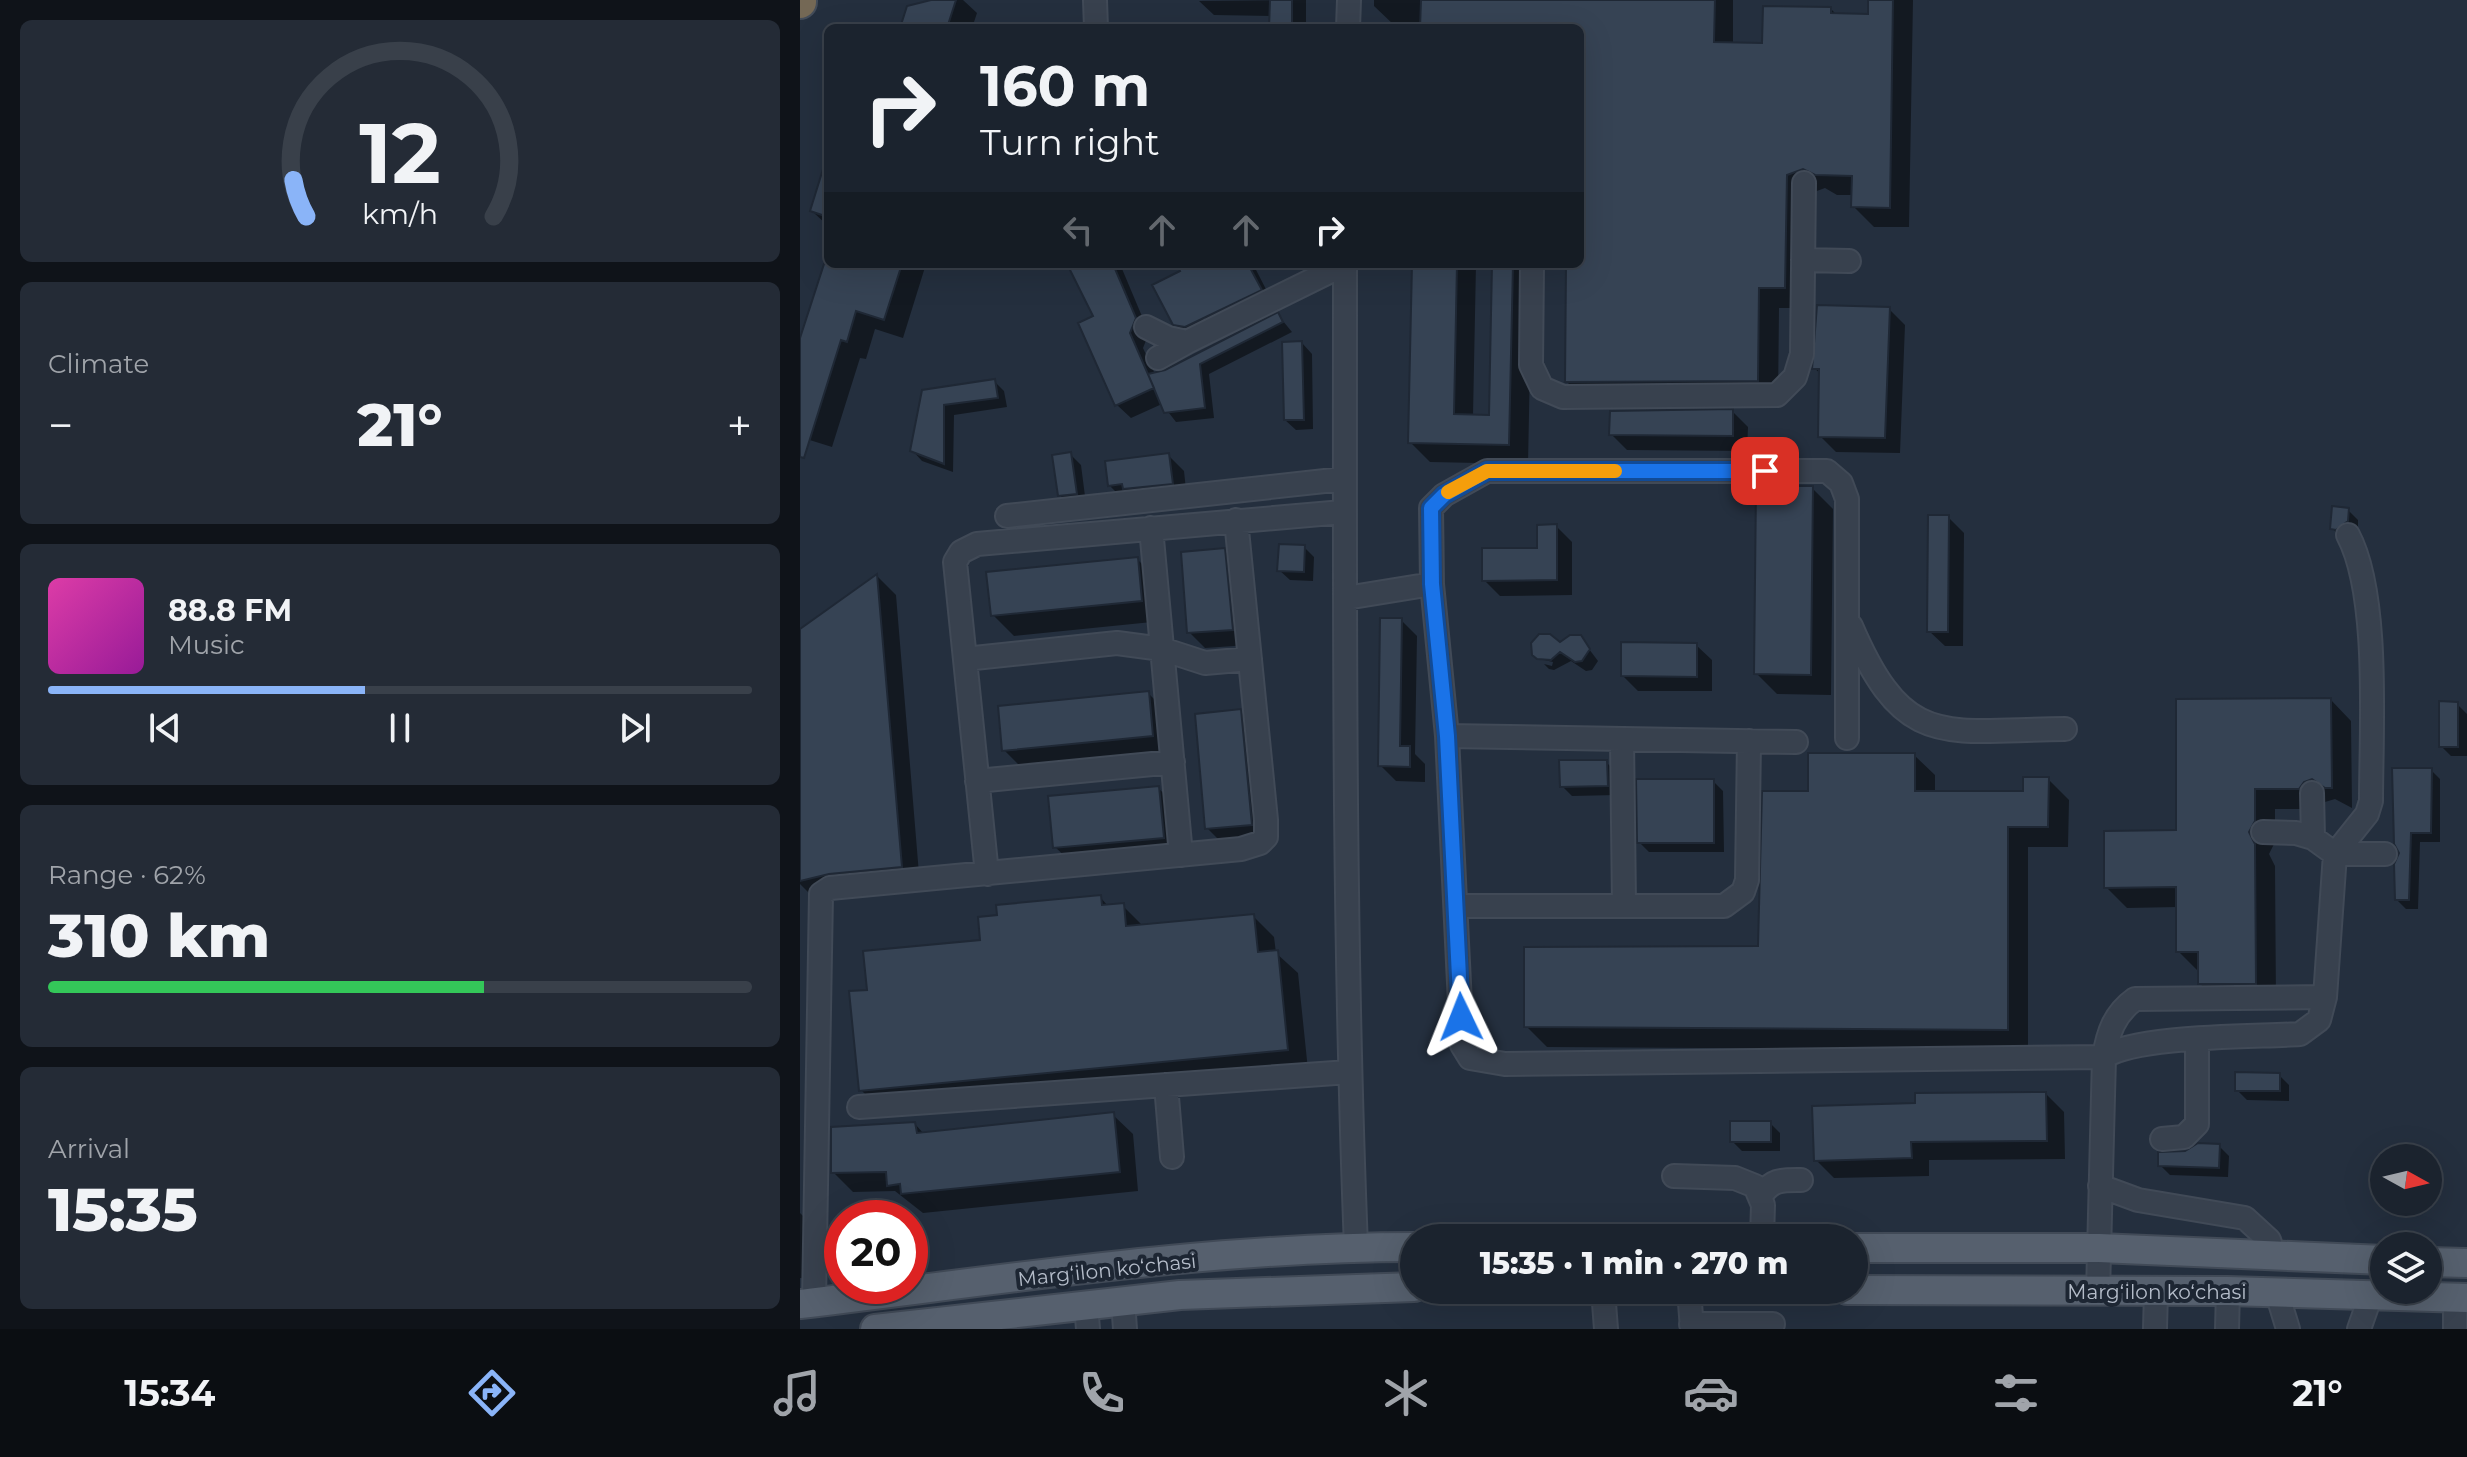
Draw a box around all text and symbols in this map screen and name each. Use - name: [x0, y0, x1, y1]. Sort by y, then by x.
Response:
- text: 160 m: [980, 52, 1150, 120]
- icon: right: [848, 56, 952, 160]
- text: 12: [359, 101, 441, 203]
- text: Turn right: [980, 120, 1160, 164]
- text: km/h: [362, 196, 438, 231]
- icon: left: [1056, 208, 1100, 252]
- icon: ahead: [1140, 208, 1184, 252]
- icon: ahead: [1224, 208, 1268, 252]
- icon: right: [1308, 208, 1352, 252]
- text: Climate: [48, 348, 149, 380]
- text: 21°: [357, 388, 443, 461]
- text: −: [48, 398, 73, 452]
- text: +: [727, 398, 752, 452]
- pin: [1731, 437, 1799, 505]
- icon: arrive: [1743, 449, 1787, 493]
- text: 88.8 FM: [168, 592, 292, 629]
- text: Music: [168, 629, 245, 661]
- icon: previous: [143, 706, 187, 750]
- icon: pause: [378, 706, 422, 750]
- icon: next: [613, 706, 657, 750]
- text: Range · 62%: [48, 859, 206, 891]
- text: 310 km: [48, 899, 270, 972]
- position arrow: [1419, 975, 1503, 1059]
- text: Arrival: [48, 1133, 130, 1165]
- north arrow: [2370, 1144, 2442, 1216]
- map controls: [2370, 1144, 2442, 1304]
- text: 15:35: [48, 1173, 198, 1246]
- speed limit sign: 20: [824, 1200, 928, 1304]
- button: layers: [2370, 1232, 2442, 1304]
- text: 15:35 · 1 min · 270 m: [1480, 1245, 1788, 1282]
- street label: Margʻilon koʻchasi: [1017, 1249, 1197, 1291]
- street label: Margʻilon koʻchasi: [2067, 1280, 2247, 1304]
- icon: directions: [464, 1365, 520, 1421]
- icon: music: [769, 1365, 825, 1421]
- icon: phone: [1074, 1365, 1130, 1421]
- icon: climate: [1378, 1365, 1434, 1421]
- icon: car: [1683, 1365, 1739, 1421]
- icon: filters: [1988, 1365, 2044, 1421]
- text: 15:34: [124, 1371, 215, 1415]
- text: 21°: [2292, 1371, 2343, 1415]

